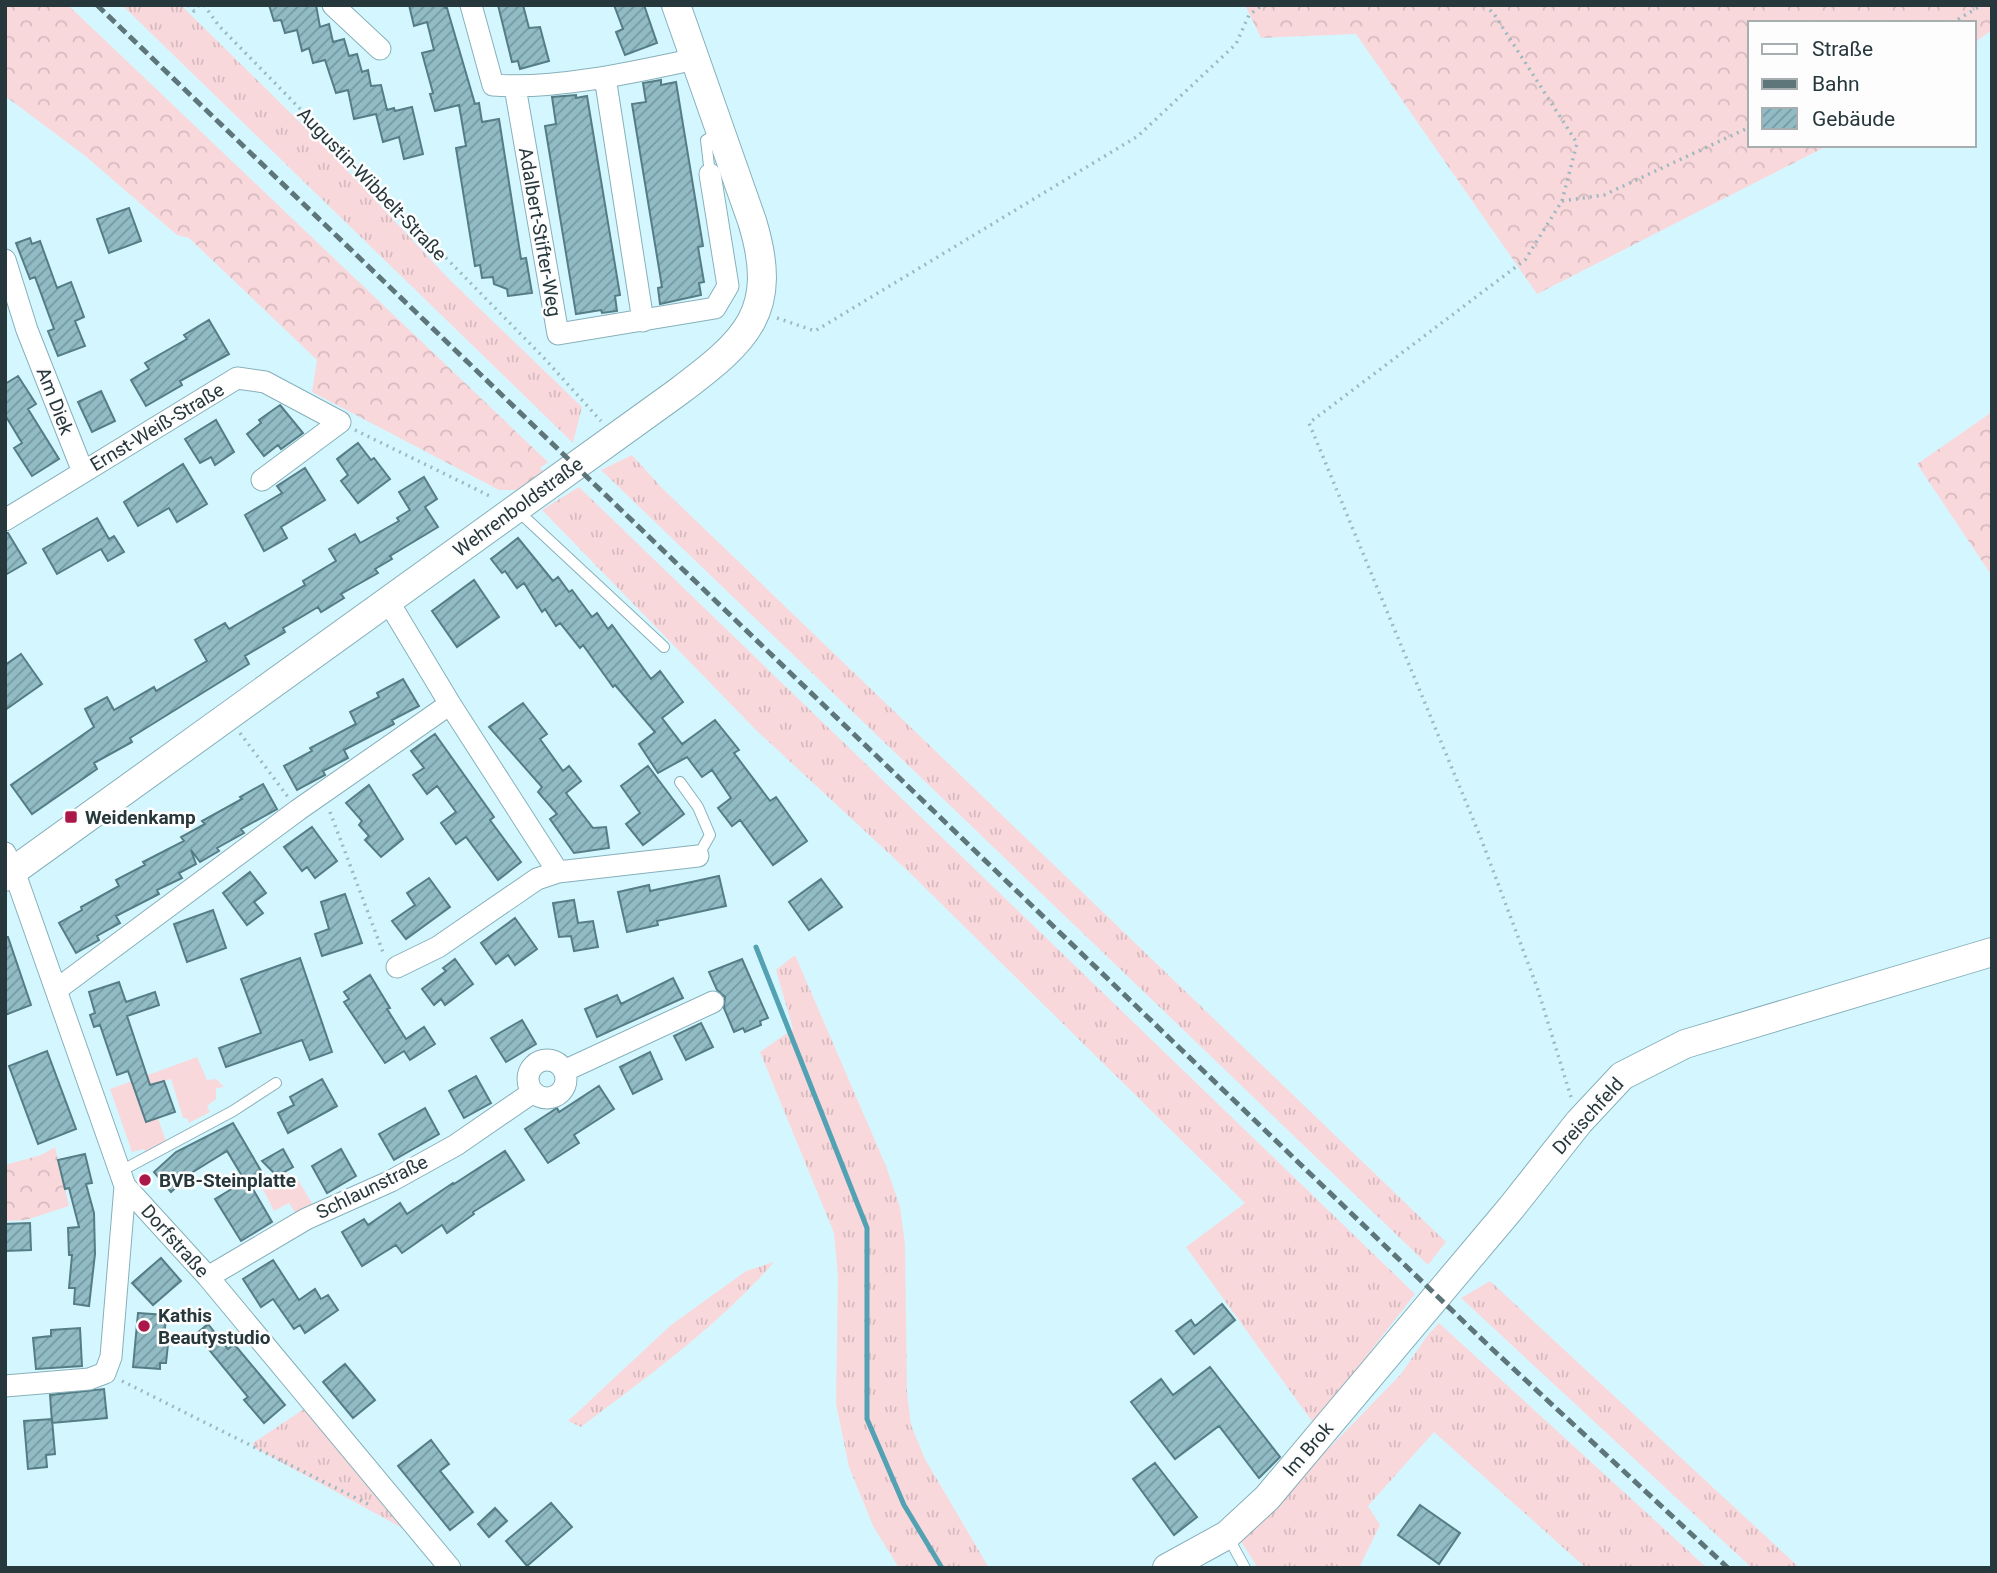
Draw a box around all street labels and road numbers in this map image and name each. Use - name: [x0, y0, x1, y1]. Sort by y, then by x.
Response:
- street label: Augustin-Wibbelt-Straße: [293, 102, 451, 266]
- street label: Adalbert-Stifter-Weg: [514, 146, 566, 318]
- street label: Am Diek: [32, 364, 79, 438]
- street label: Ernst-Weiß-Straße: [86, 378, 228, 476]
- street label: Wehrenboldstraße: [449, 452, 587, 562]
- street label: Dreischfeld: [1548, 1073, 1628, 1159]
- street label: Schlaunstraße: [312, 1150, 432, 1224]
- street label: Dorfstraße: [136, 1200, 214, 1282]
- street label: Im Brok: [1278, 1417, 1338, 1481]

